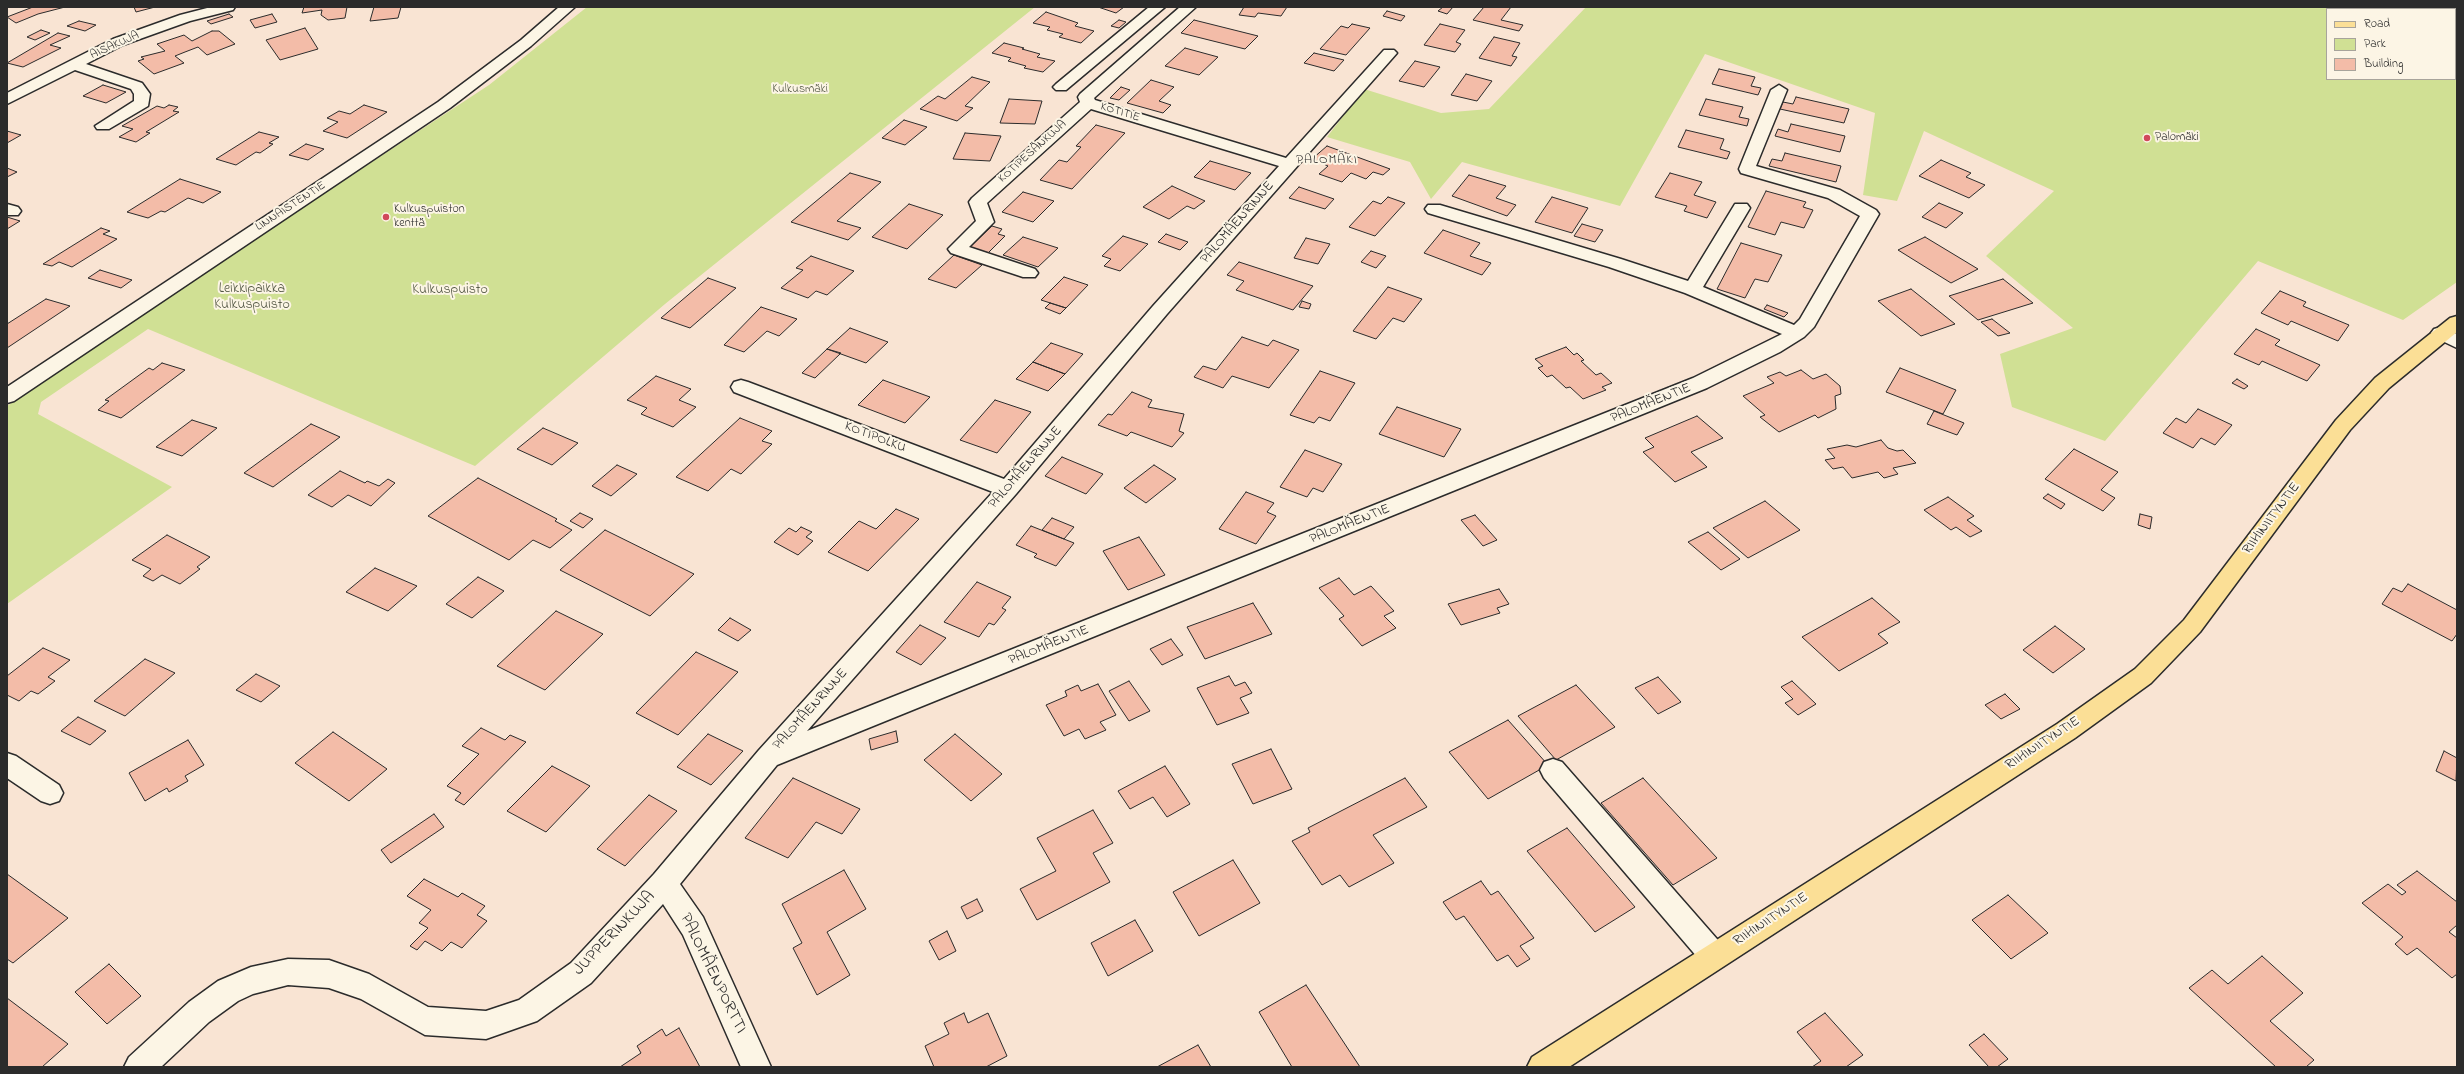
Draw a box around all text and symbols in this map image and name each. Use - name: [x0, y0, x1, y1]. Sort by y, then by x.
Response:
- legend: [2326, 8, 2456, 80]
- text: Road: [2364, 15, 2390, 33]
- street label: AISAKUJA: [88, 29, 142, 63]
- text: Park: [2364, 35, 2386, 53]
- text: Building: [2364, 55, 2403, 73]
- park label: Kulkusmäki: [772, 83, 828, 97]
- street label: KOTITIE: [1099, 100, 1141, 126]
- street label: KOTIPESÄNKUJA: [996, 118, 1070, 186]
- place label: Palomäki: [2155, 131, 2199, 145]
- marker: Palomäki: [2142, 133, 2152, 143]
- district label: PALOMÄKI: [1296, 153, 1358, 169]
- street label: PALOMÄENRINNE: [1198, 178, 1278, 268]
- street label: LINNAISTENTIE: [253, 179, 329, 235]
- place label: Kulkuspuiston kenttä: [394, 203, 465, 231]
- marker: Kulkuspuiston kenttä: [381, 212, 391, 222]
- park label: Leikkipaikka Kulkuspuisto: [214, 282, 290, 314]
- park label: Kulkuspuisto: [412, 283, 488, 299]
- street label: PALOMÄENTIE: [1608, 380, 1694, 428]
- street label: KOTIPOLKU: [842, 419, 908, 457]
- street label: PALOMÄENRINNE: [986, 423, 1066, 513]
- street label: RIIHINIITYNTIE: [2240, 480, 2304, 558]
- street label: PALOMÄENTIE: [1307, 501, 1393, 549]
- street label: PALOMÄENTIE: [1006, 622, 1092, 670]
- street label: PALOMÄENRINNE: [770, 666, 852, 754]
- street label: RIIHINIITYNTIE: [2003, 714, 2083, 774]
- street label: JUPPERINKUJA: [570, 887, 660, 981]
- street label: RIIHINIITYNTIE: [1731, 890, 1811, 950]
- street label: PALOMÄENPORTTI: [674, 911, 750, 1037]

